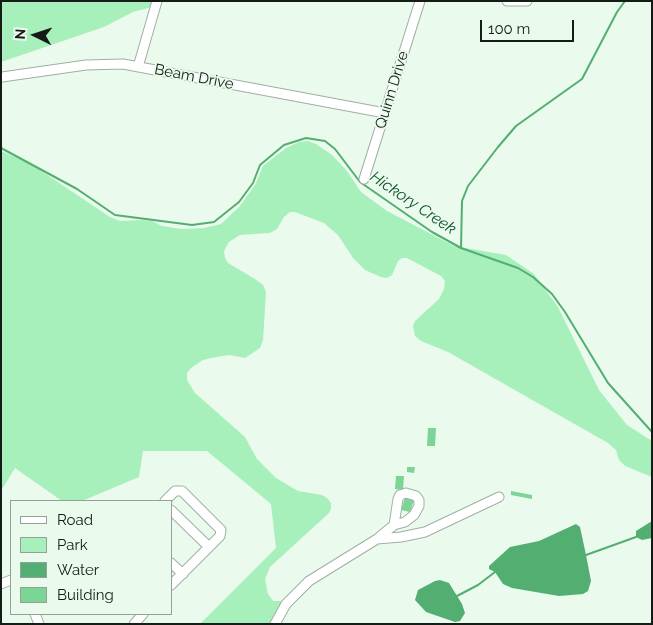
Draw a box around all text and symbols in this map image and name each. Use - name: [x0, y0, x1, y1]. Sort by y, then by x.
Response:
- north arrow: [10, 10, 60, 60]
- scale bar: [483, 10, 577, 42]
- text: 100 m: [488, 20, 530, 38]
- text: N: [12, 28, 28, 40]
- street label: Quinn Drive: [372, 49, 412, 131]
- street label: Beam Drive: [153, 60, 235, 94]
- water label: Hickory Creek: [366, 167, 460, 239]
- legend: [10, 500, 172, 615]
- text: Road: [57, 511, 93, 529]
- text: Park: [57, 536, 88, 554]
- text: Water: [57, 561, 99, 579]
- text: Building: [57, 586, 114, 604]

